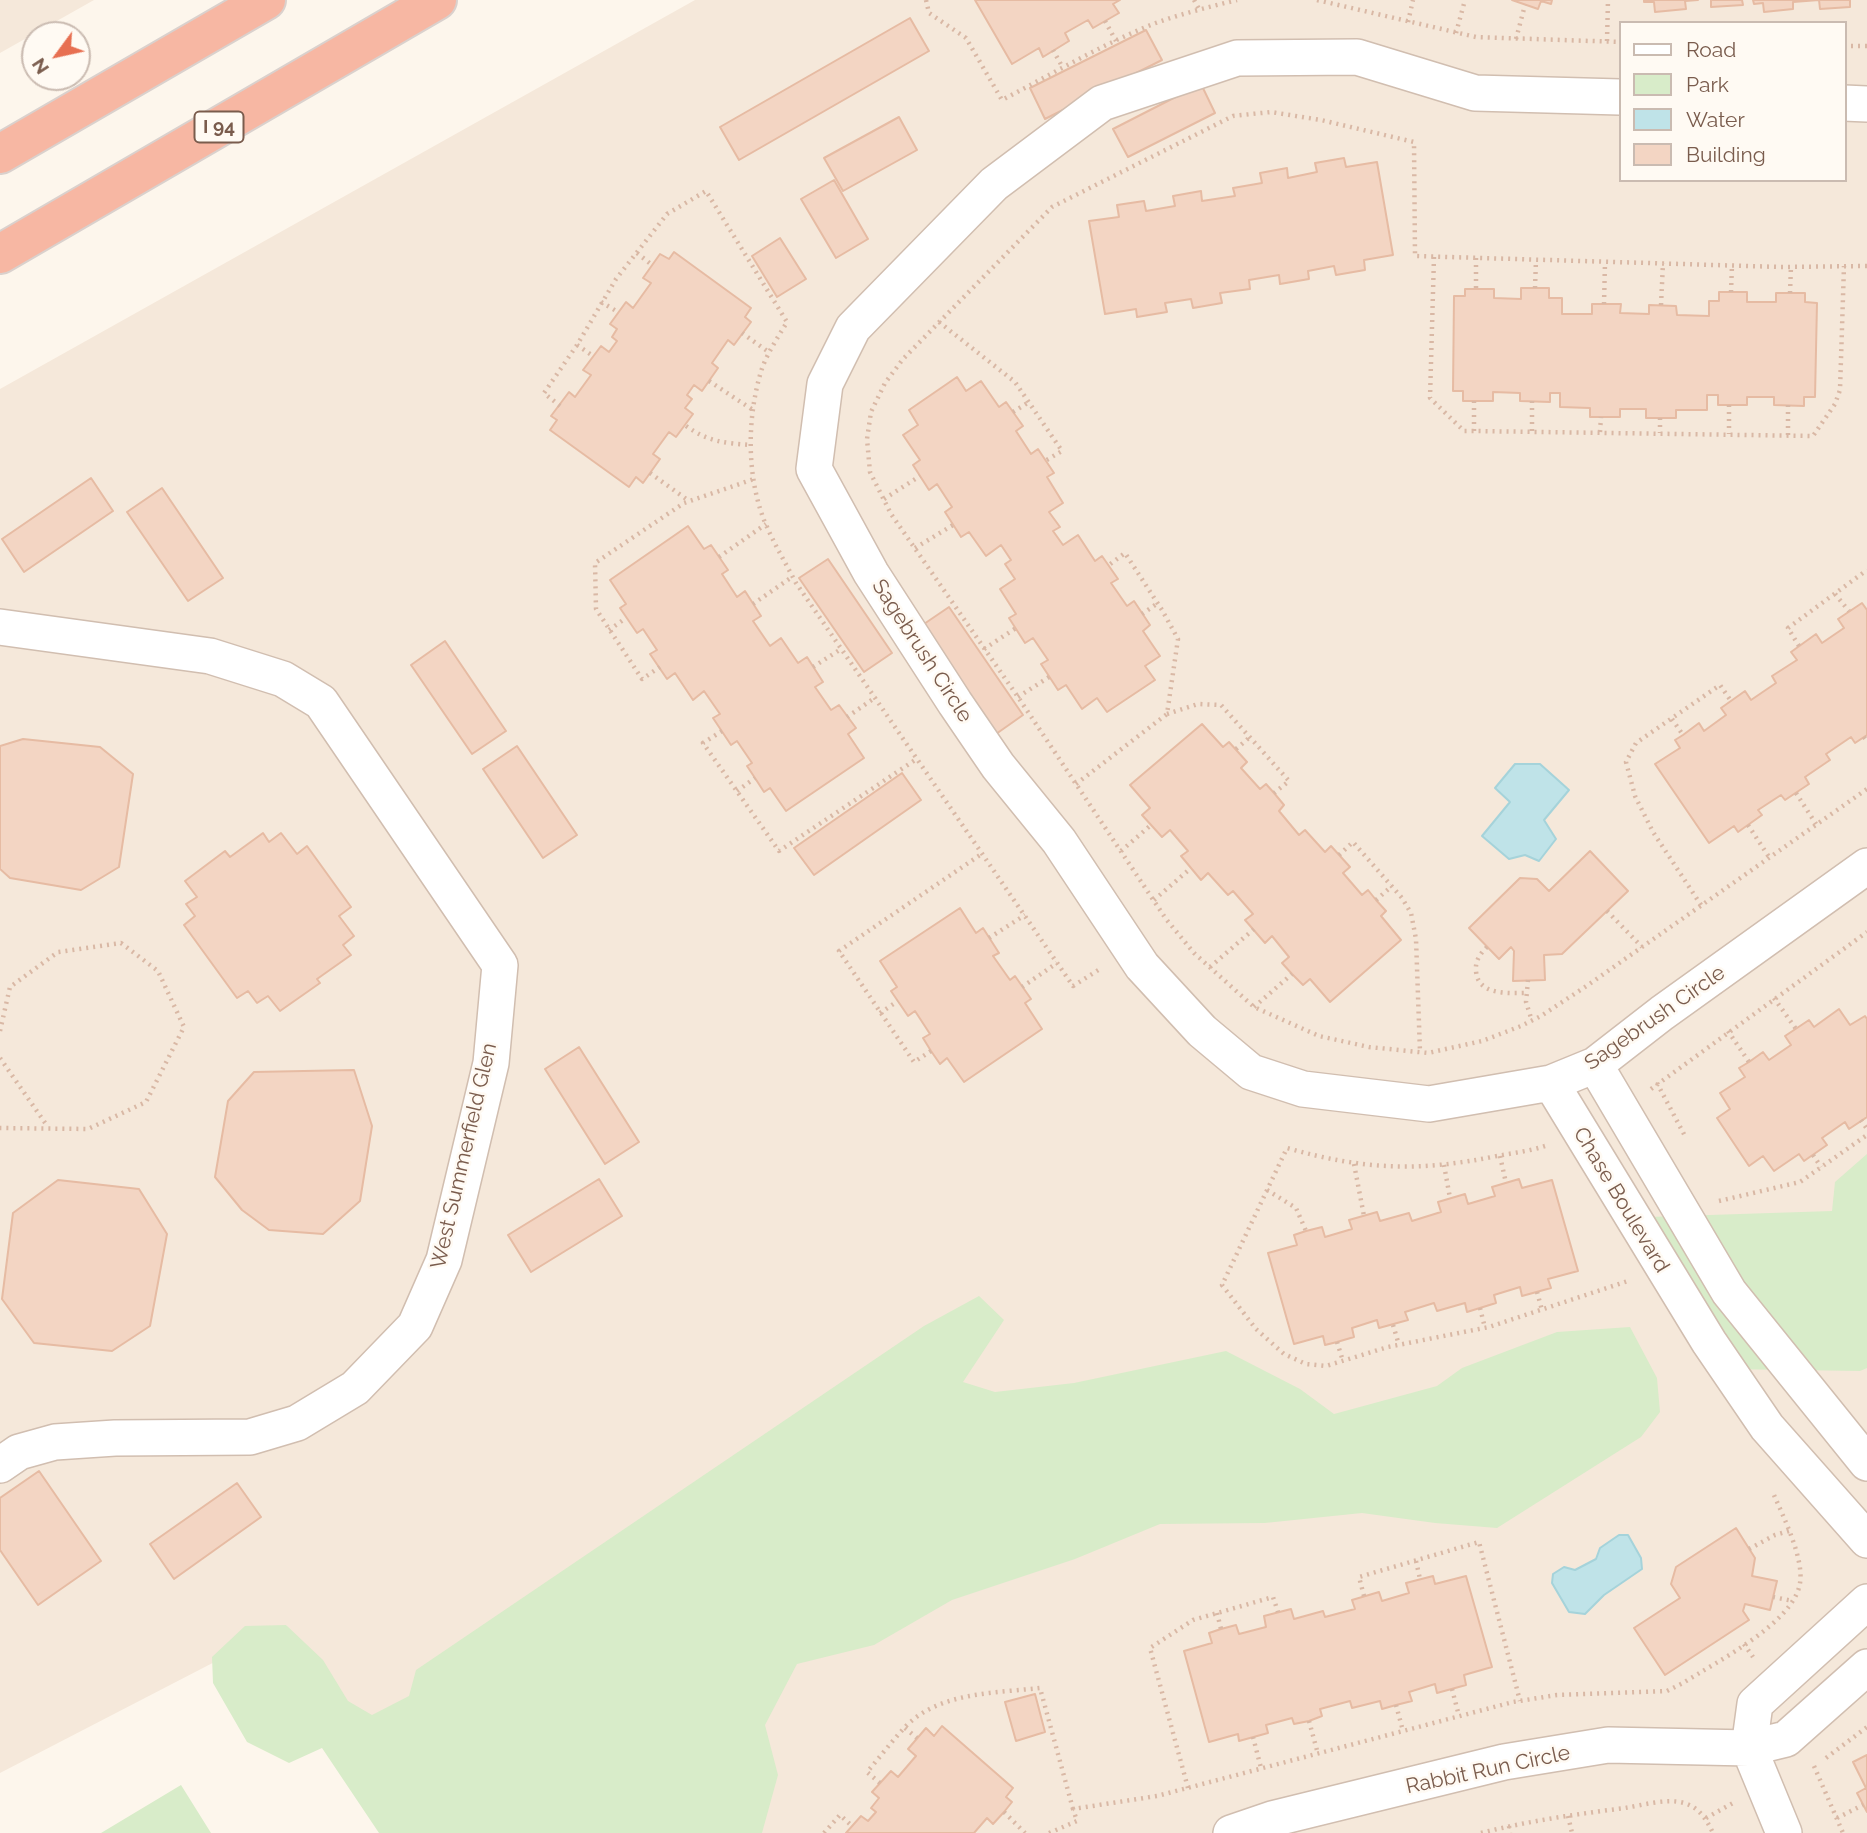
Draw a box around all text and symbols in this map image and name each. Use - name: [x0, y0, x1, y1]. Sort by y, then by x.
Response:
- north arrow: [21, 21, 91, 91]
- legend: [1618, 21, 1846, 182]
- text: Road: [1686, 37, 1736, 62]
- text: N: [27, 54, 53, 78]
- text: Park: [1686, 72, 1729, 97]
- text: Water: [1686, 107, 1745, 132]
- road number: I 94: [194, 111, 244, 142]
- text: Building: [1686, 142, 1766, 167]
- street label: Sagebrush Circle: [866, 575, 978, 727]
- street label: Sagebrush Circle: [1580, 960, 1730, 1076]
- street label: West Summerfield Glen: [426, 1040, 502, 1272]
- street label: Chase Boulevard: [1568, 1123, 1674, 1277]
- street label: Rabbit Run Circle: [1404, 1740, 1572, 1800]

